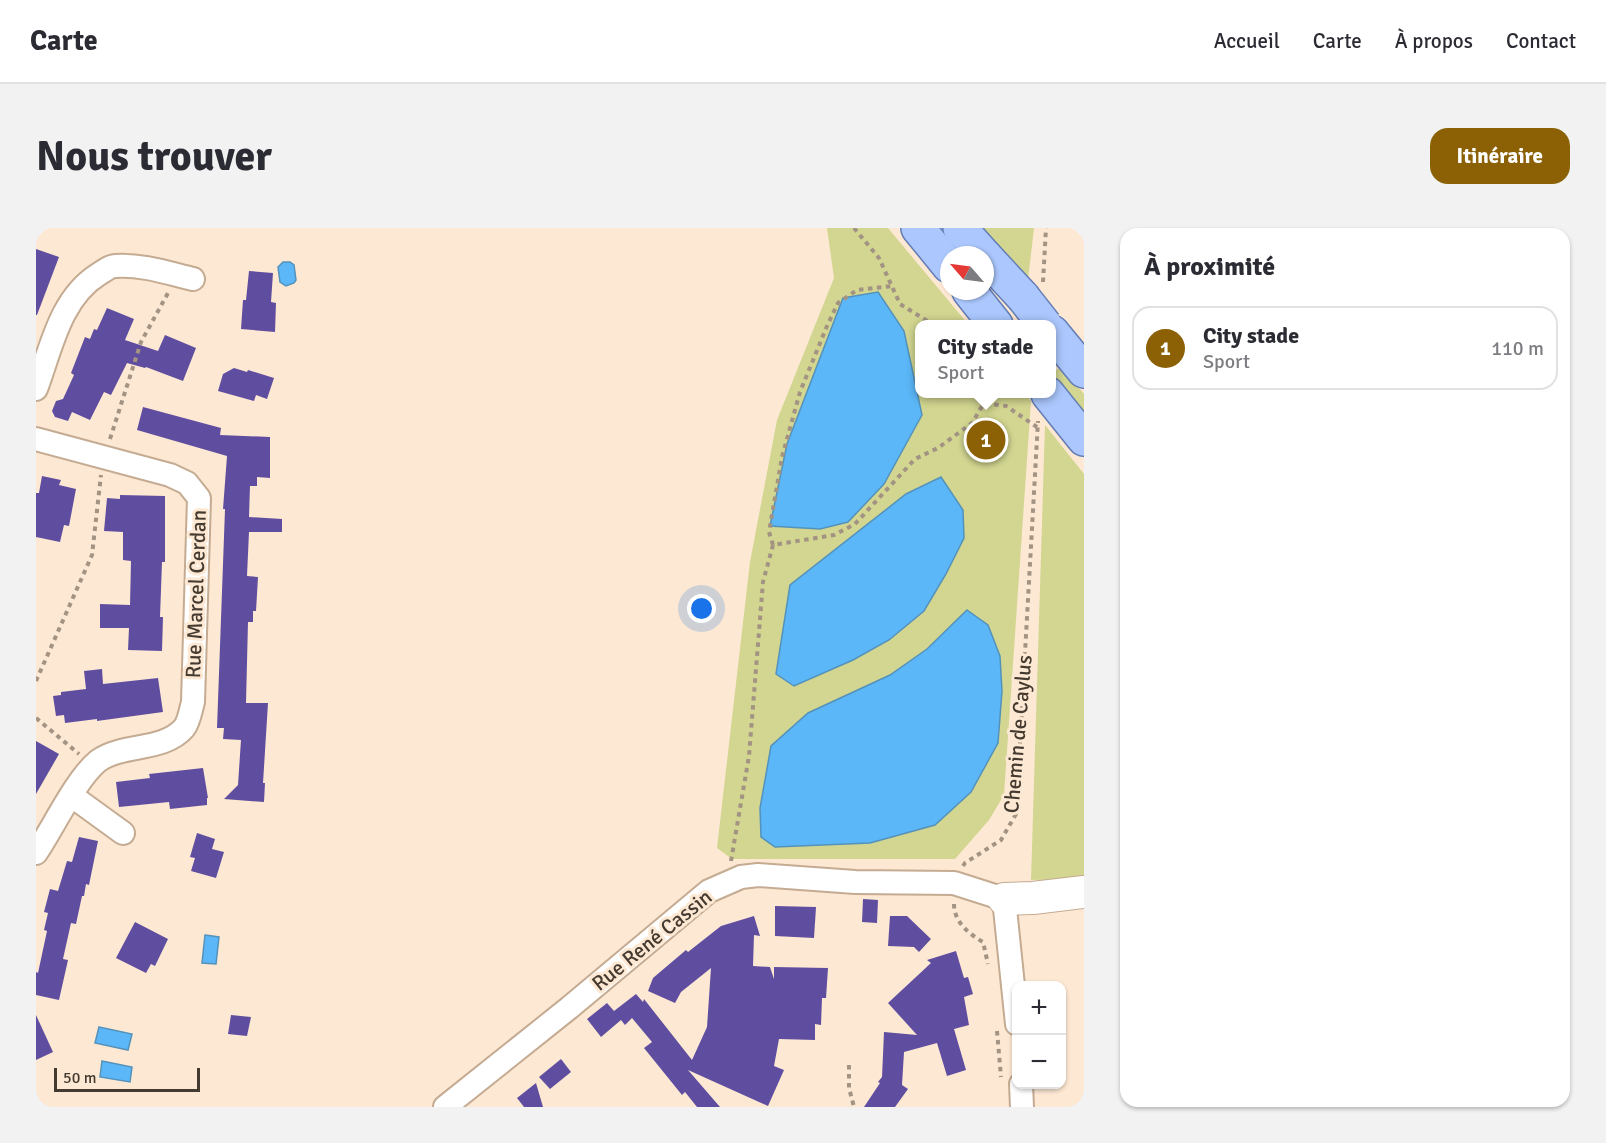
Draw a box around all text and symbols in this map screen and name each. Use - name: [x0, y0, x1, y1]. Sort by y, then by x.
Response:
- text: Carte: [30, 24, 98, 58]
- text: Accueil: [1214, 28, 1280, 54]
- text: Carte: [1313, 28, 1362, 54]
- text: À propos: [1395, 28, 1473, 54]
- text: Contact: [1506, 28, 1576, 54]
- button: Itinéraire: [1430, 128, 1570, 184]
- text: Nous trouver: [36, 131, 272, 182]
- north arrow: [940, 246, 994, 300]
- text: À proximité: [1144, 251, 1275, 283]
- popup: [915, 320, 1056, 398]
- text: City stade: [1203, 322, 1299, 349]
- text: City stade: [937, 333, 1034, 360]
- text: 1: [1160, 336, 1171, 361]
- text: 110 m: [1491, 336, 1544, 361]
- text: Sport: [1203, 349, 1250, 374]
- text: Sport: [937, 360, 984, 385]
- pin: 1: [966, 418, 1006, 462]
- street label: Rue Marcel Cerdan: [180, 509, 212, 679]
- your location: [687, 594, 716, 623]
- street label: Chemin de Caylus: [998, 654, 1038, 814]
- street label: Rue René Cassin: [587, 884, 717, 996]
- map controls: [1012, 981, 1066, 1089]
- button: +: [1012, 981, 1066, 1035]
- button: −: [1012, 1035, 1066, 1089]
- scale bar: [54, 1065, 200, 1092]
- text: 50 m: [63, 1068, 97, 1088]

